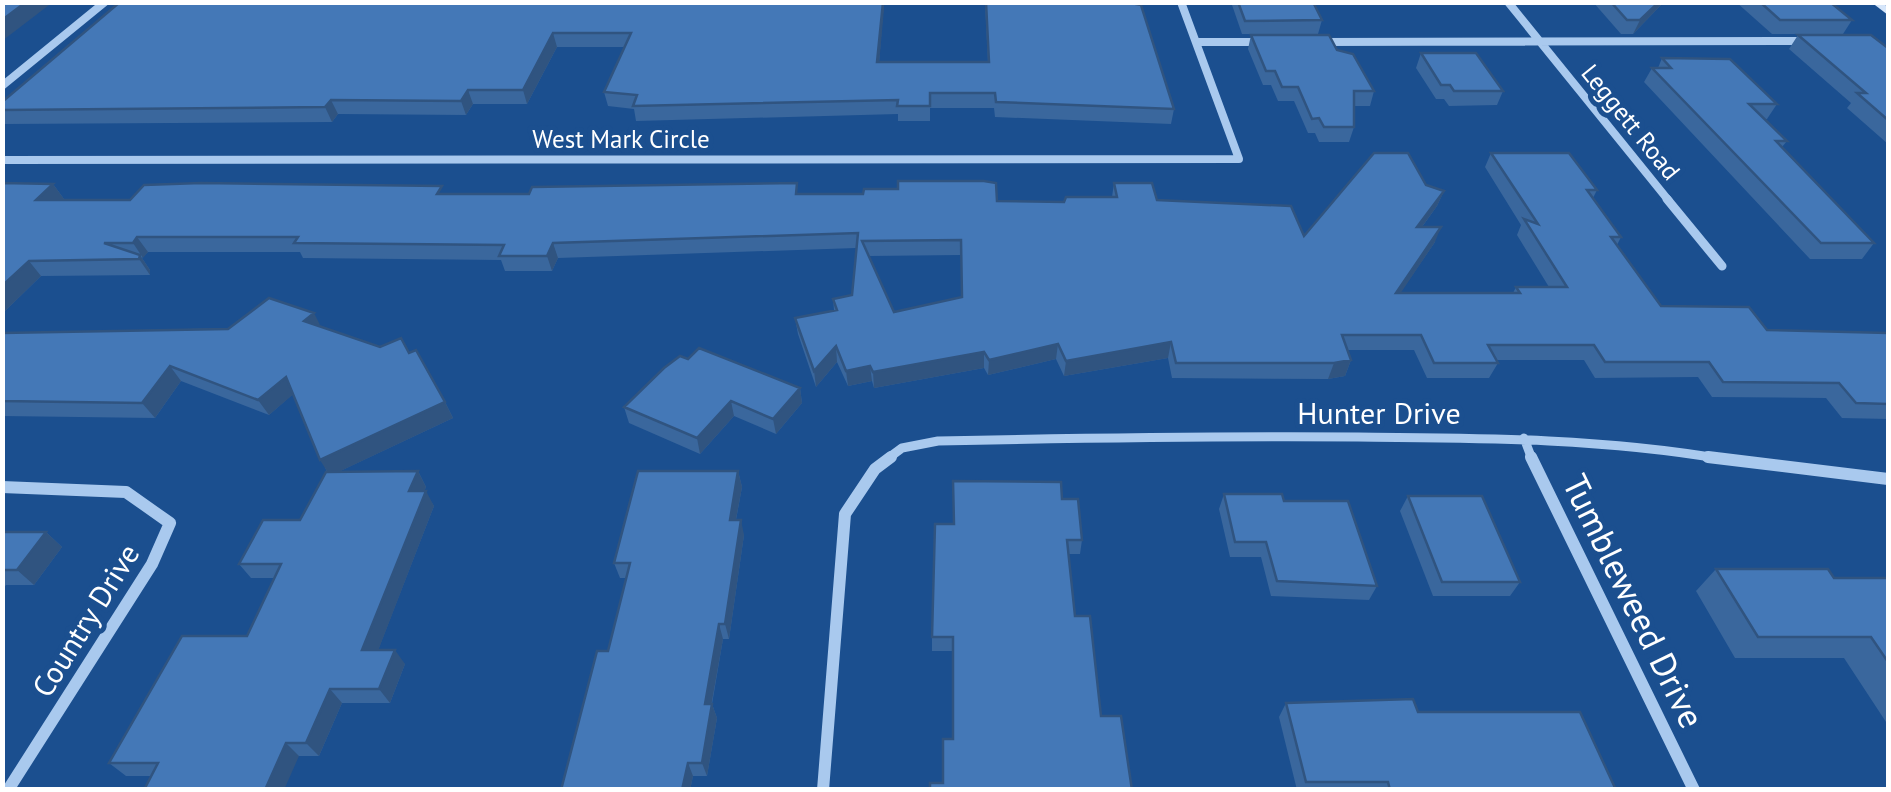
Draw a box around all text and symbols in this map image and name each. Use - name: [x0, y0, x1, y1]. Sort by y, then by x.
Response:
- street label: Leggett Road: [1575, 58, 1687, 186]
- street label: West Mark Circle: [532, 123, 710, 155]
- street label: Hunter Drive: [1297, 393, 1461, 432]
- street label: Tumbleweed Drive: [1553, 467, 1715, 735]
- street label: Country Drive: [23, 536, 147, 704]

